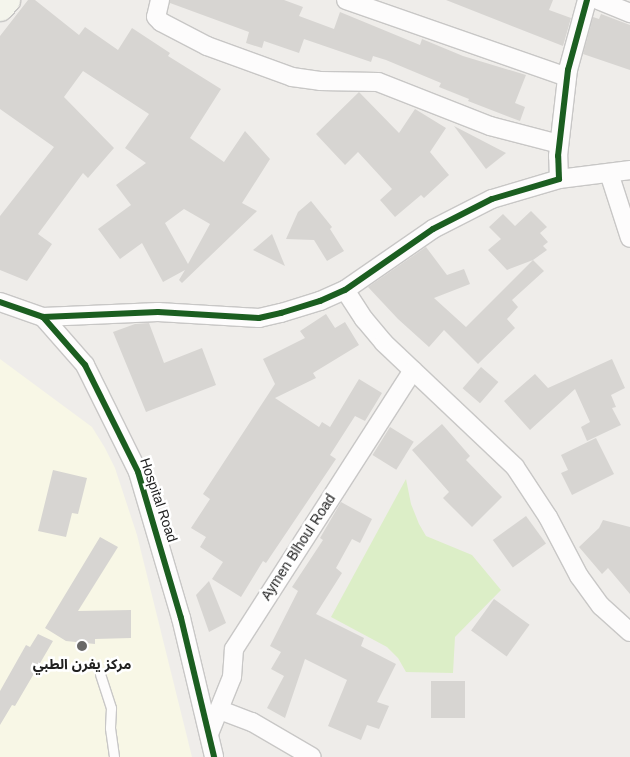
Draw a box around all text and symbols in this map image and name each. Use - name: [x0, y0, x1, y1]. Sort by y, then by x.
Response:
- street label: Hospital Road: [137, 456, 181, 544]
- street label: Aymen Blhoul Road: [257, 491, 339, 603]
- marker: مركز يفرن الطبي: [75, 639, 89, 653]
- place label: مركز يفرن الطبي: [33, 656, 131, 672]

